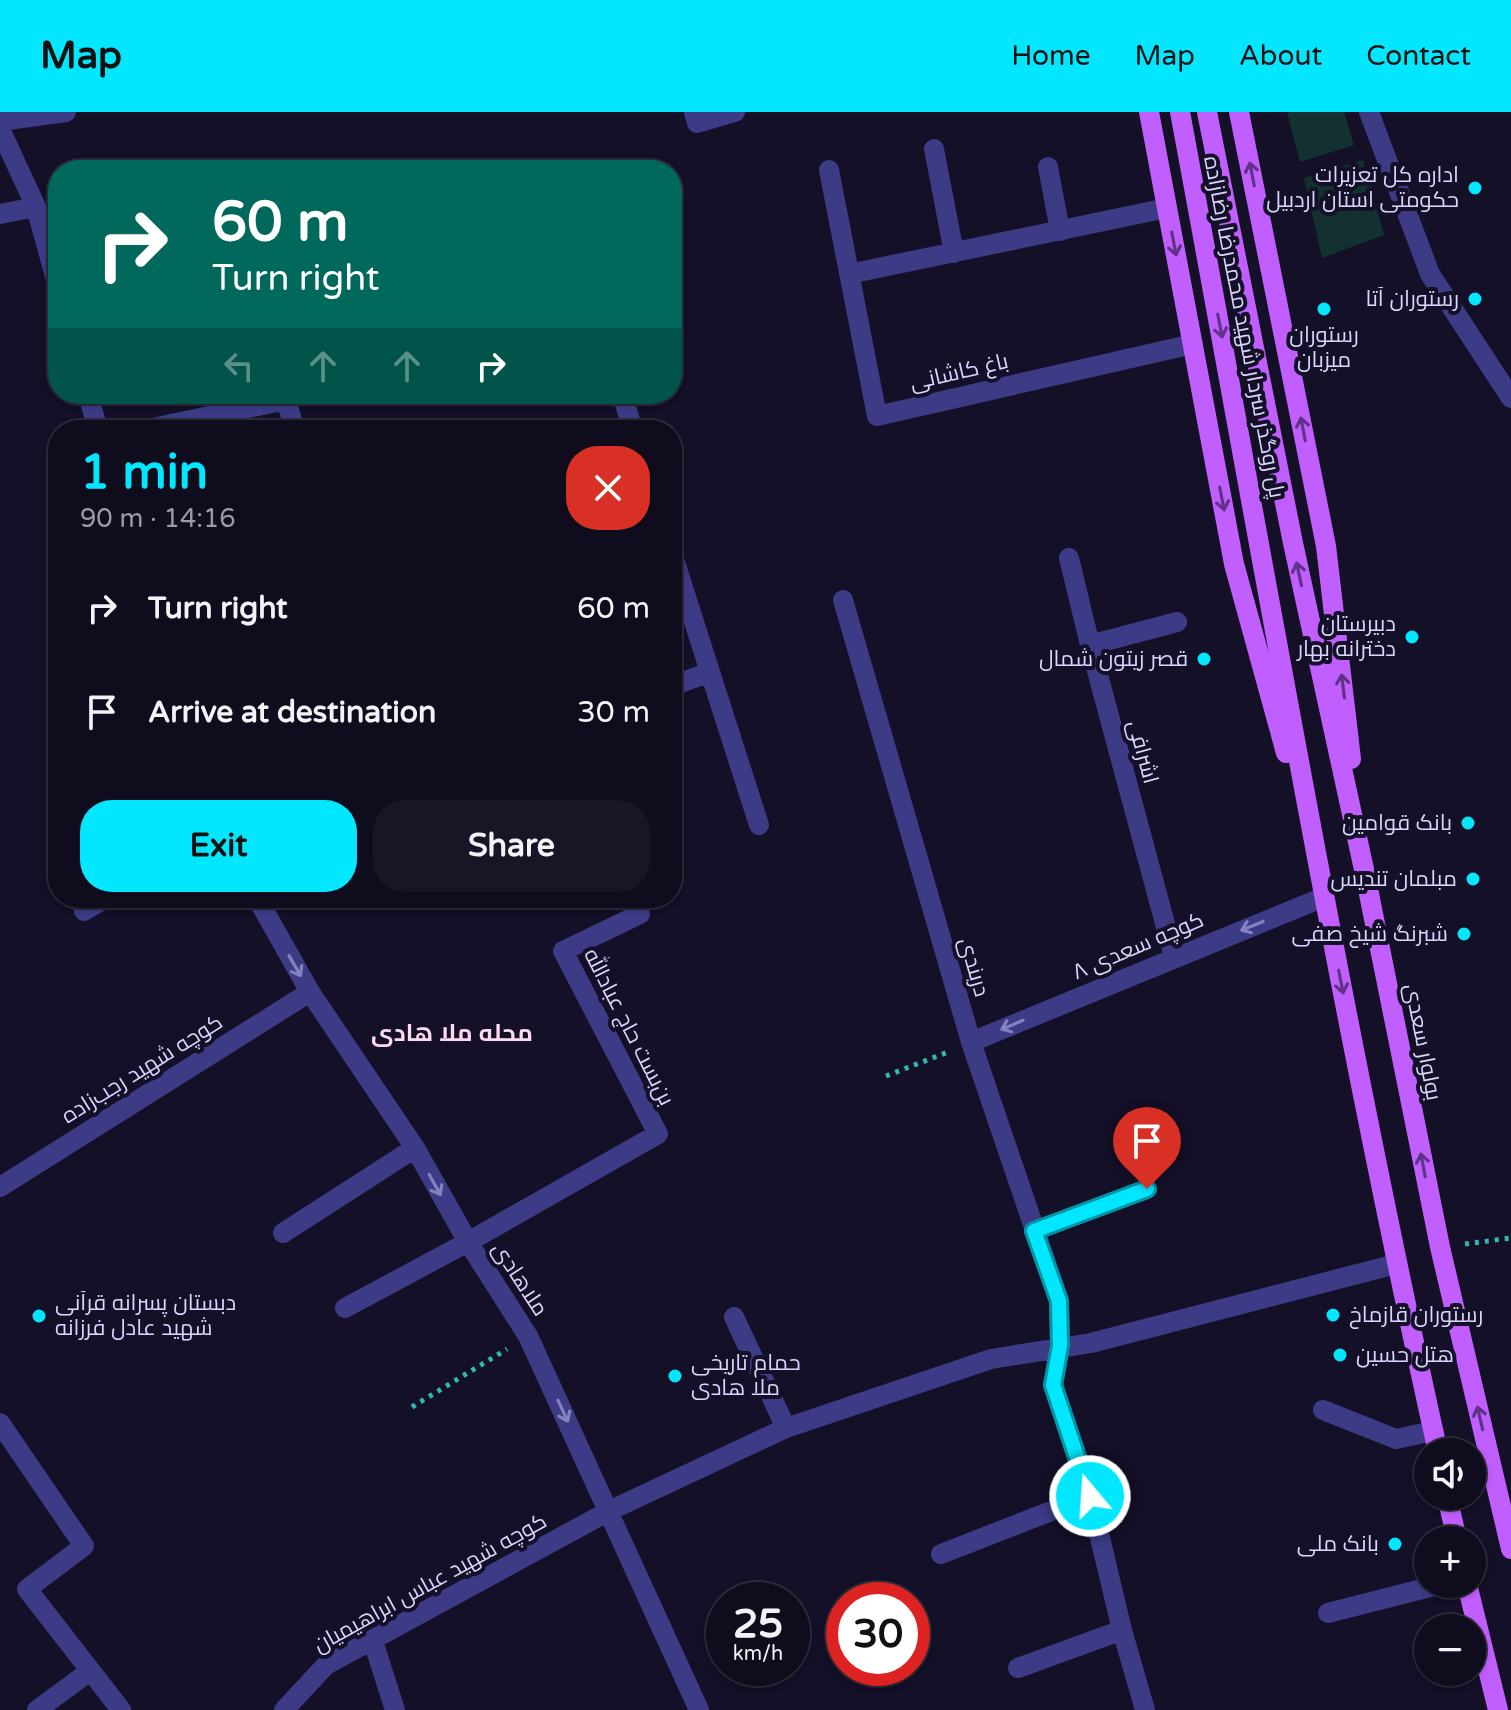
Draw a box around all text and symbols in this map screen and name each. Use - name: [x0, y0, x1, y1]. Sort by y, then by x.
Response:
- text: Map: [40, 33, 122, 79]
- text: Home: [1011, 39, 1091, 73]
- text: Map: [1135, 39, 1195, 73]
- text: About: [1239, 39, 1322, 73]
- text: Contact: [1366, 39, 1471, 73]
- street label: پل روگذر سردار شهید محمدرضا رضازاده: [1197, 154, 1290, 500]
- one-way arrow: [1243, 162, 1258, 187]
- place label: اداره کل تعزیرات حکومتی استان اردبیل: [1266, 162, 1459, 213]
- marker: اداره کل تعزیرات حکومتی استان اردبیل: [1466, 179, 1484, 197]
- text: 60 m: [212, 189, 348, 256]
- icon: right: [80, 192, 184, 296]
- one-way arrow: [1167, 230, 1182, 256]
- text: Turn right: [212, 257, 379, 300]
- place label: رستوران آتا: [1365, 286, 1459, 312]
- marker: رستوران آتا: [1466, 290, 1484, 308]
- marker: رستوران میزبان: [1315, 300, 1333, 318]
- one-way arrow: [1213, 313, 1228, 339]
- place label: رستوران میزبان: [1289, 322, 1359, 373]
- icon: left: [217, 344, 261, 388]
- icon: ahead: [301, 344, 345, 388]
- icon: ahead: [385, 344, 429, 388]
- icon: right: [469, 344, 513, 388]
- street label: باغ کاشانی: [907, 348, 1011, 397]
- one-way arrow: [1295, 417, 1310, 442]
- text: 1 min: [80, 444, 208, 502]
- button: close: [566, 446, 650, 530]
- one-way arrow: [1215, 486, 1230, 511]
- text: 90 m · 14:16: [80, 503, 236, 534]
- one-way arrow: [1291, 562, 1306, 588]
- icon: right: [80, 586, 124, 630]
- text: Turn right: [148, 590, 288, 627]
- text: 60 m: [577, 590, 650, 627]
- place label: دبیرستان دخترانه بهار: [1295, 611, 1396, 662]
- marker: دبیرستان دخترانه بهار: [1403, 628, 1421, 646]
- place label: قصر زیتون شمال: [1039, 646, 1188, 672]
- marker: قصر زیتون شمال: [1195, 650, 1213, 668]
- one-way arrow: [1335, 673, 1350, 699]
- icon: arrive: [80, 690, 124, 734]
- text: Arrive at destination: [148, 694, 436, 731]
- text: 30 m: [577, 694, 650, 731]
- street label: اشرافی: [1122, 717, 1164, 787]
- button: Exit: [80, 800, 357, 892]
- button: Share: [373, 800, 650, 892]
- place label: بانک قوامین: [1342, 810, 1452, 836]
- marker: بانک قوامین: [1459, 814, 1477, 832]
- place label: مبلمان تندیس: [1331, 866, 1457, 892]
- marker: مبلمان تندیس: [1464, 870, 1482, 888]
- street label: کوچه سعدی ۸: [1068, 907, 1208, 986]
- one-way arrow: [1240, 919, 1265, 934]
- place label: شبرنگ شیخ صفی: [1291, 921, 1448, 948]
- marker: شبرنگ شیخ صفی: [1455, 925, 1473, 943]
- street label: دربندی: [953, 934, 995, 1000]
- street label: بن‌بست حاج عبادالله: [577, 943, 682, 1110]
- one-way arrow: [287, 954, 303, 977]
- one-way arrow: [1334, 969, 1349, 994]
- street label: بولوار سعدی: [1399, 981, 1447, 1103]
- street label: کوچه شهید رجب‌زاده: [57, 1009, 228, 1130]
- district label: محله ملا هادی: [371, 1019, 533, 1048]
- one-way arrow: [1000, 1019, 1024, 1034]
- pin: [1113, 1107, 1181, 1189]
- icon: arrive: [1125, 1119, 1169, 1163]
- one-way arrow: [1415, 1152, 1430, 1178]
- one-way arrow: [428, 1172, 444, 1196]
- street label: ملاهادی: [486, 1237, 554, 1321]
- place label: دبستان پسرانه قرآنی شهید عادل فرزانه: [55, 1290, 236, 1341]
- place label: رستوران قازماخ: [1349, 1302, 1483, 1329]
- marker: رستوران قازماخ: [1324, 1306, 1342, 1324]
- marker: دبستان پسرانه قرآنی شهید عادل فرزانه: [30, 1307, 48, 1325]
- place label: هتل حسین: [1356, 1342, 1454, 1368]
- marker: هتل حسین: [1331, 1346, 1349, 1364]
- place label: حمام تاریخی ملا هادی: [691, 1350, 801, 1401]
- marker: حمام تاریخی ملا هادی: [666, 1367, 684, 1385]
- one-way arrow: [556, 1399, 571, 1423]
- one-way arrow: [1472, 1406, 1487, 1432]
- map controls: [1414, 1438, 1486, 1686]
- button: sound: [1414, 1438, 1486, 1510]
- position arrow: [1048, 1454, 1132, 1538]
- street label: کوچه شهید عباس ابراهیمیان: [309, 1508, 552, 1659]
- button: +: [1414, 1526, 1486, 1598]
- place label: بانک ملی: [1297, 1531, 1379, 1557]
- marker: بانک ملی: [1386, 1535, 1404, 1553]
- speed limit sign: 30: [826, 1582, 930, 1686]
- text: 25: [733, 1600, 783, 1648]
- button: −: [1414, 1614, 1486, 1686]
- text: km/h: [733, 1642, 783, 1666]

